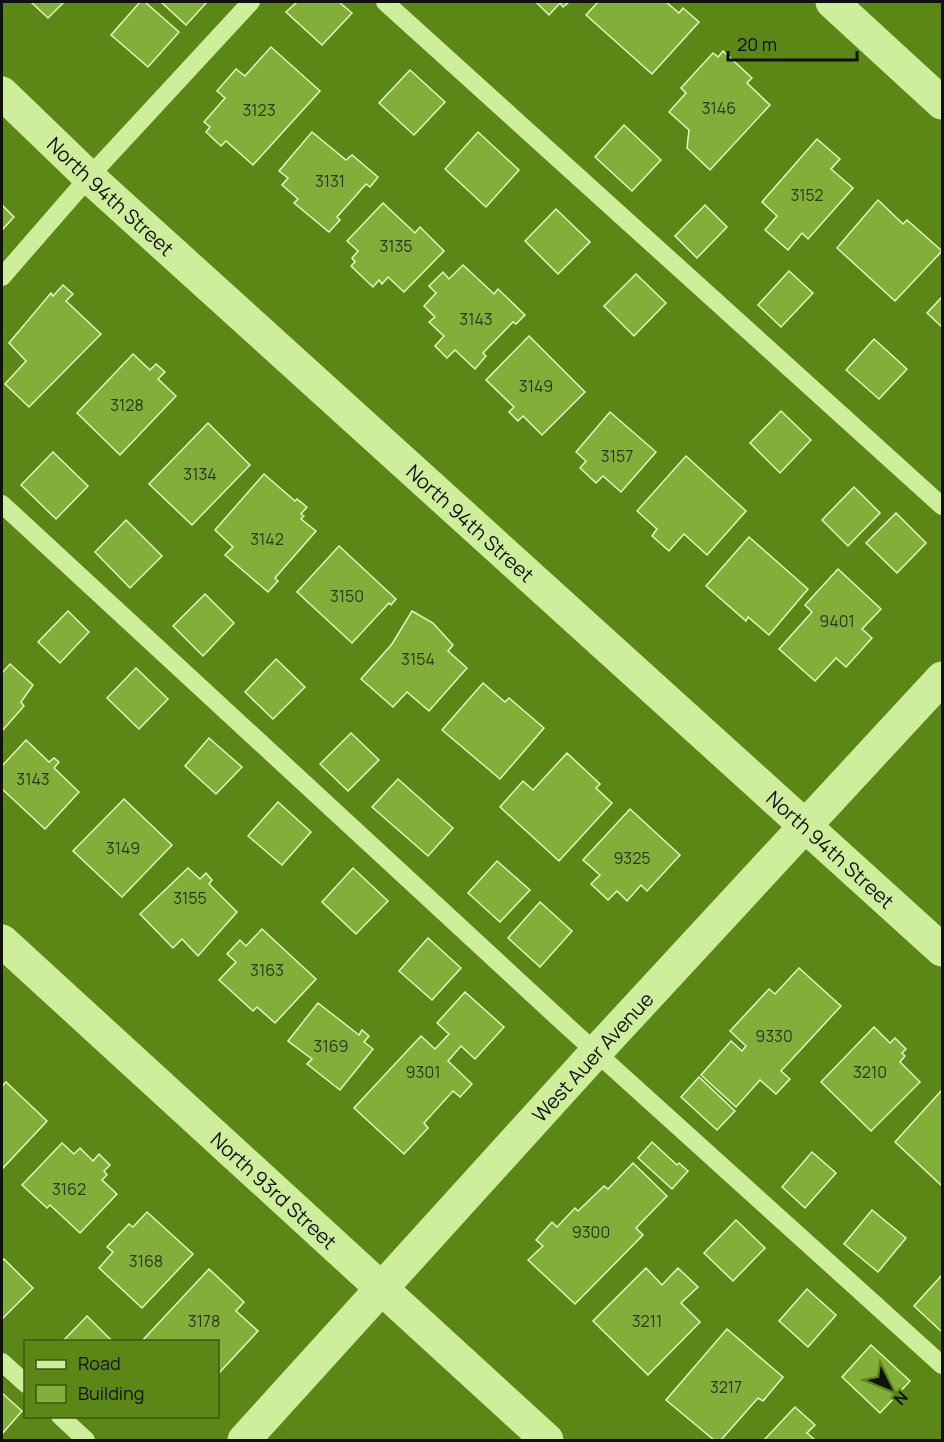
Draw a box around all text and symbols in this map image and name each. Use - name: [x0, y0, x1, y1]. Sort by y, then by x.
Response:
- scale bar: [728, 24, 857, 62]
- text: 20 m: [737, 32, 777, 56]
- house number: 3146: [702, 97, 736, 119]
- house number: 3123: [242, 99, 276, 121]
- street label: North 94th Street: [42, 131, 180, 261]
- house number: 3131: [315, 170, 345, 192]
- house number: 3152: [791, 184, 824, 206]
- house number: 3135: [379, 235, 413, 257]
- house number: 3143: [459, 308, 493, 330]
- house number: 3149: [519, 375, 553, 397]
- house number: 3128: [110, 394, 144, 416]
- house number: 3157: [601, 445, 633, 467]
- street label: North 94th Street: [401, 458, 540, 588]
- house number: 3134: [183, 463, 217, 485]
- house number: 3142: [250, 528, 284, 550]
- house number: 3150: [330, 585, 364, 607]
- house number: 9401: [819, 610, 855, 632]
- house number: 3154: [401, 648, 435, 670]
- house number: 3143: [16, 768, 50, 790]
- street label: North 94th Street: [761, 784, 900, 914]
- house number: 3149: [106, 837, 140, 859]
- house number: 9325: [613, 847, 651, 869]
- house number: 3155: [173, 887, 207, 909]
- house number: 3163: [250, 959, 284, 981]
- street label: West Auer Avenue: [526, 986, 659, 1128]
- house number: 9330: [755, 1025, 793, 1047]
- house number: 3169: [314, 1035, 348, 1057]
- house number: 9301: [406, 1061, 440, 1083]
- house number: 3210: [853, 1061, 887, 1083]
- street label: North 93rd Street: [205, 1126, 343, 1255]
- house number: 3162: [52, 1178, 86, 1200]
- house number: 9300: [572, 1221, 610, 1243]
- house number: 3168: [129, 1250, 163, 1272]
- house number: 3178: [188, 1310, 220, 1332]
- house number: 3211: [632, 1310, 662, 1332]
- legend: [24, 1340, 219, 1418]
- text: Road: [78, 1351, 121, 1375]
- north arrow: [860, 1358, 920, 1418]
- house number: 3217: [710, 1376, 742, 1398]
- text: Building: [78, 1381, 144, 1405]
- text: N: [889, 1387, 913, 1410]

